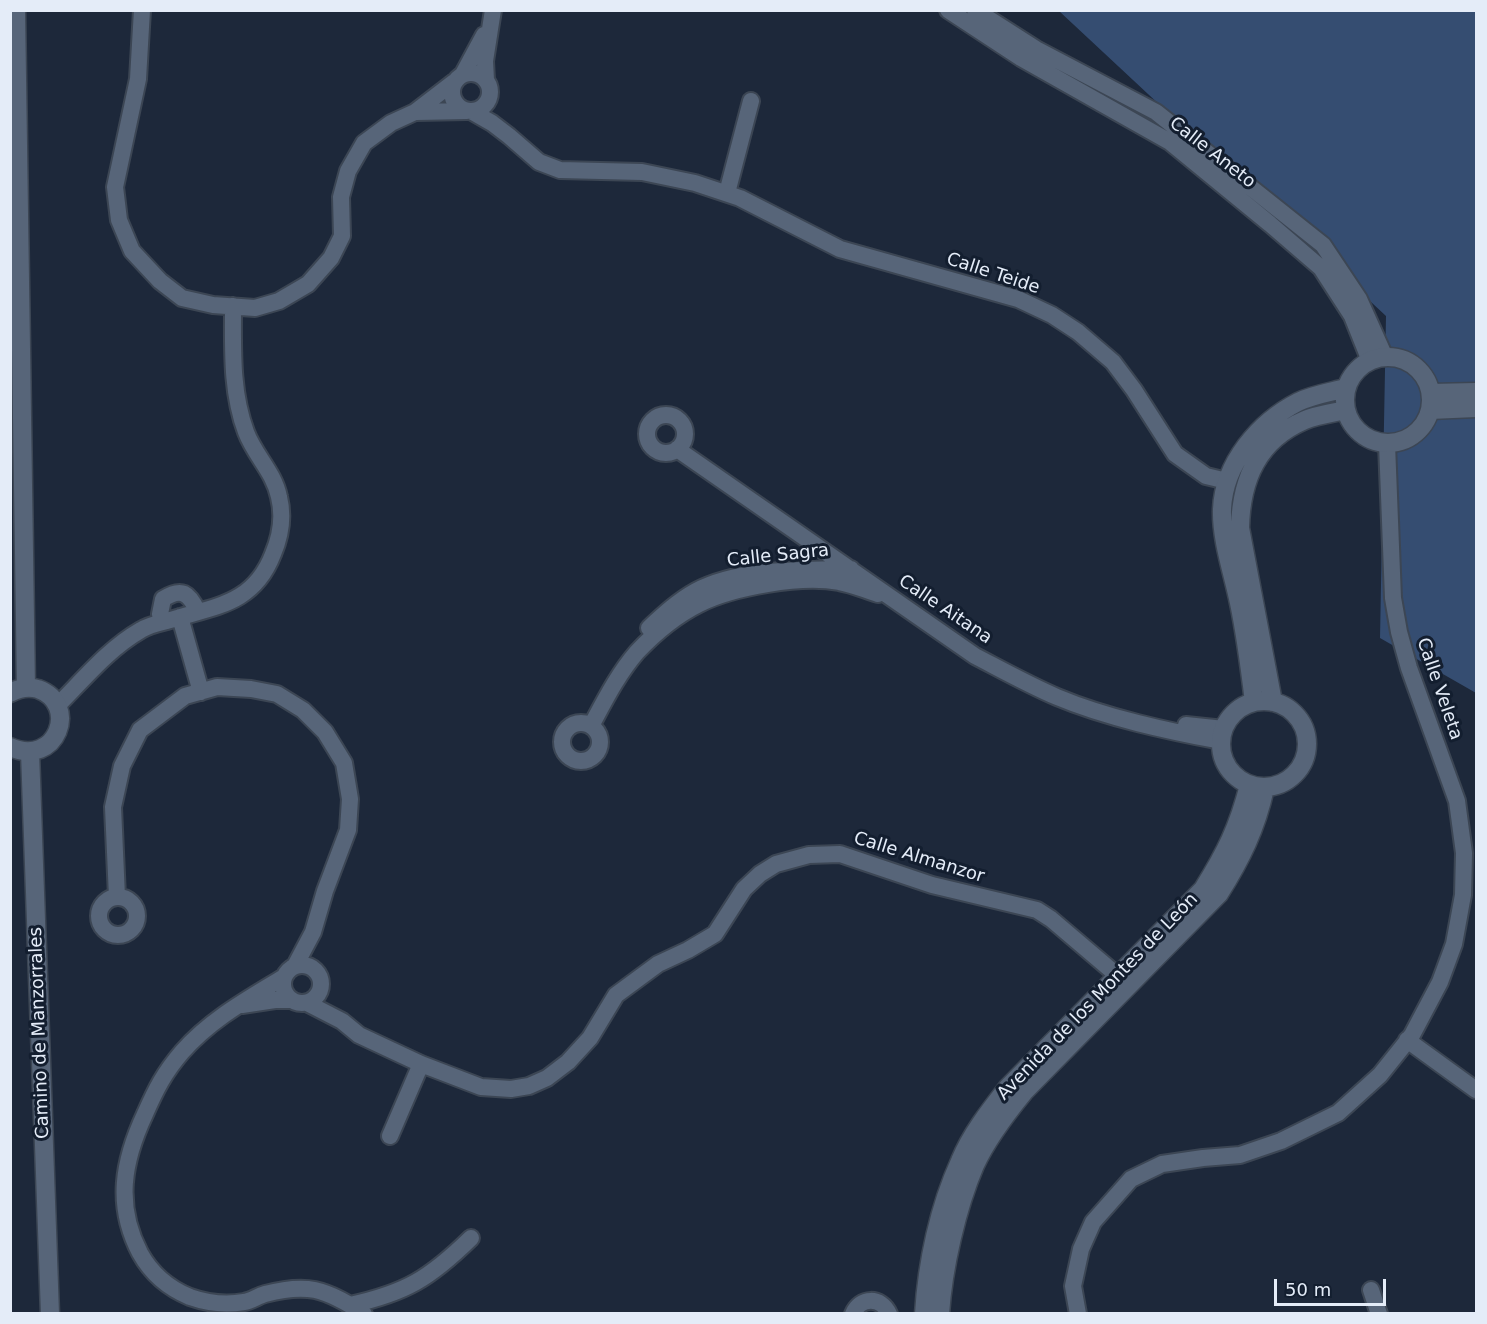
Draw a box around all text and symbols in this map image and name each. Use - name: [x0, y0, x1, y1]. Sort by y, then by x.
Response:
- street label: Calle Aneto: [1165, 113, 1259, 193]
- street label: Calle Teide: [944, 249, 1042, 299]
- street label: Calle Sagra: [726, 540, 830, 572]
- street label: Calle Aitana: [894, 571, 996, 649]
- street label: Calle Veleta: [1411, 635, 1467, 743]
- street label: Calle Almanzor: [851, 828, 987, 888]
- street label: Avenida de los Montes de León: [993, 889, 1203, 1105]
- street label: Camino de Manzorrales: [26, 927, 54, 1139]
- scale bar: [1277, 1267, 1390, 1305]
- text: 50 m: [1285, 1279, 1331, 1300]

